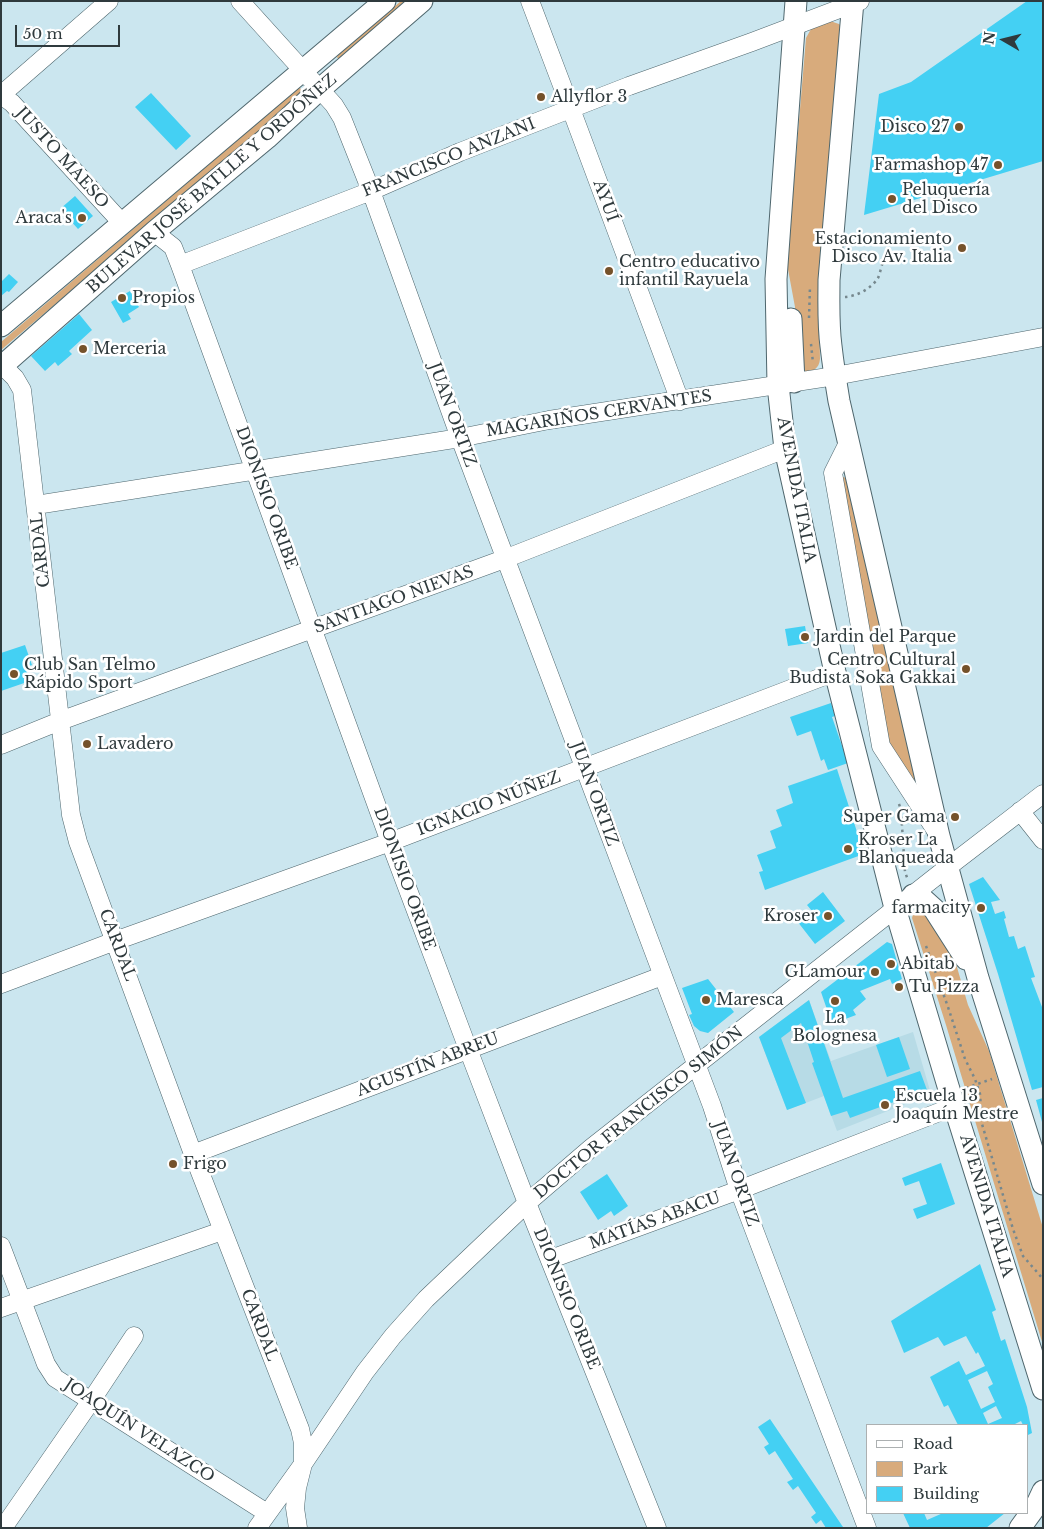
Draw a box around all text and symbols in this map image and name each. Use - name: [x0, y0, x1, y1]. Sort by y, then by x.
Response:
- scale bar: [18, 15, 122, 47]
- north arrow: [979, 15, 1029, 65]
- text: 50 m: [23, 24, 63, 43]
- text: N: [979, 30, 999, 46]
- street label: BULEVAR JOSÉ BATLLE Y ORDÓÑEZ: [83, 70, 341, 298]
- place label: Allyflor 3: [551, 87, 627, 107]
- marker: Allyflor 3: [535, 91, 547, 103]
- street label: JUSTO MAESO: [12, 103, 112, 213]
- street label: FRANCISCO ANZANI: [360, 114, 538, 202]
- place label: Disco 27: [881, 117, 949, 137]
- marker: Disco 27: [953, 121, 965, 133]
- place label: Farmashop 47: [874, 155, 988, 175]
- marker: Farmashop 47: [992, 159, 1004, 171]
- street label: AYUÍ: [589, 177, 621, 225]
- place label: Peluquería del Disco: [902, 180, 990, 218]
- marker: Peluquería del Disco: [886, 193, 898, 205]
- place label: Araca's: [16, 208, 72, 228]
- marker: Araca's: [76, 212, 88, 224]
- place label: Estacionamiento Disco Av. Italia: [814, 229, 952, 267]
- marker: Estacionamiento Disco Av. Italia: [956, 242, 968, 254]
- place label: Centro educativo infantil Rayuela: [619, 252, 760, 290]
- marker: Centro educativo infantil Rayuela: [603, 265, 615, 277]
- place label: Propios: [132, 288, 195, 308]
- marker: Propios: [116, 292, 128, 304]
- place label: Merceria: [93, 339, 166, 359]
- marker: Merceria: [77, 343, 89, 355]
- street label: JUAN ORTIZ: [424, 360, 480, 470]
- street label: MAGARIÑOS CERVANTES: [485, 387, 713, 441]
- street label: AVENIDA ITALIA: [772, 415, 820, 565]
- street label: DIONISIO ORIBE: [231, 424, 301, 572]
- street label: CARDAL: [28, 511, 54, 589]
- street label: SANTIAGO NIEVAS: [311, 562, 477, 638]
- place label: Jardin del Parque: [815, 627, 956, 647]
- marker: Jardin del Parque: [799, 631, 811, 643]
- place label: Centro Cultural Budista Soka Gakkai: [789, 650, 956, 688]
- place label: Club San Telmo Rápido Sport: [24, 655, 156, 693]
- marker: Centro Cultural Budista Soka Gakkai: [960, 663, 972, 675]
- marker: Club San Telmo Rápido Sport: [8, 668, 20, 680]
- place label: Lavadero: [97, 734, 174, 754]
- marker: Lavadero: [81, 738, 93, 750]
- street label: JUAN ORTIZ: [566, 739, 622, 849]
- street label: IGNACIO NÚÑEZ: [415, 768, 563, 840]
- street label: DIONISIO ORIBE: [369, 805, 439, 953]
- place label: Super Gama: [843, 807, 945, 827]
- marker: Super Gama: [949, 811, 961, 823]
- place label: Kroser La Blanqueada: [858, 830, 954, 868]
- marker: Kroser La Blanqueada: [842, 843, 854, 855]
- place label: farmacity: [892, 898, 971, 918]
- marker: farmacity: [975, 902, 987, 914]
- street label: CARDAL: [95, 906, 139, 984]
- place label: Kroser: [764, 906, 818, 926]
- marker: Kroser: [822, 910, 834, 922]
- place label: Abitab: [901, 954, 955, 974]
- marker: Abitab: [885, 958, 897, 970]
- place label: GLamour: [785, 962, 865, 982]
- marker: GLamour: [869, 966, 881, 978]
- place label: Tu Pizza: [909, 977, 979, 997]
- marker: Tu Pizza: [893, 981, 905, 993]
- place label: Maresca: [716, 990, 784, 1010]
- marker: Maresca: [700, 994, 712, 1006]
- marker: La Bolognesa: [829, 995, 841, 1007]
- place label: La Bolognesa: [793, 1008, 877, 1046]
- street label: DOCTOR FRANCISCO SIMÓN: [531, 1023, 747, 1203]
- street label: AGUSTÍN ABREU: [354, 1029, 502, 1101]
- place label: Escuela 13 Joaquín Mestre: [895, 1086, 1019, 1124]
- marker: Escuela 13 Joaquín Mestre: [879, 1099, 891, 1111]
- street label: JUAN ORTIZ: [708, 1119, 762, 1229]
- street label: AVENIDA ITALIA: [955, 1132, 1017, 1280]
- place label: Frigo: [183, 1154, 227, 1174]
- marker: Frigo: [167, 1158, 179, 1170]
- street label: MATÍAS ABACU: [587, 1188, 723, 1254]
- street label: DIONISIO ORIBE: [529, 1226, 603, 1372]
- street label: CARDAL: [237, 1286, 281, 1364]
- street label: JOAQUÍN VELAZCO: [60, 1375, 218, 1487]
- legend: [866, 1424, 1029, 1514]
- text: Road: [913, 1434, 953, 1453]
- text: Park: [913, 1459, 948, 1478]
- text: Building: [913, 1484, 979, 1503]

